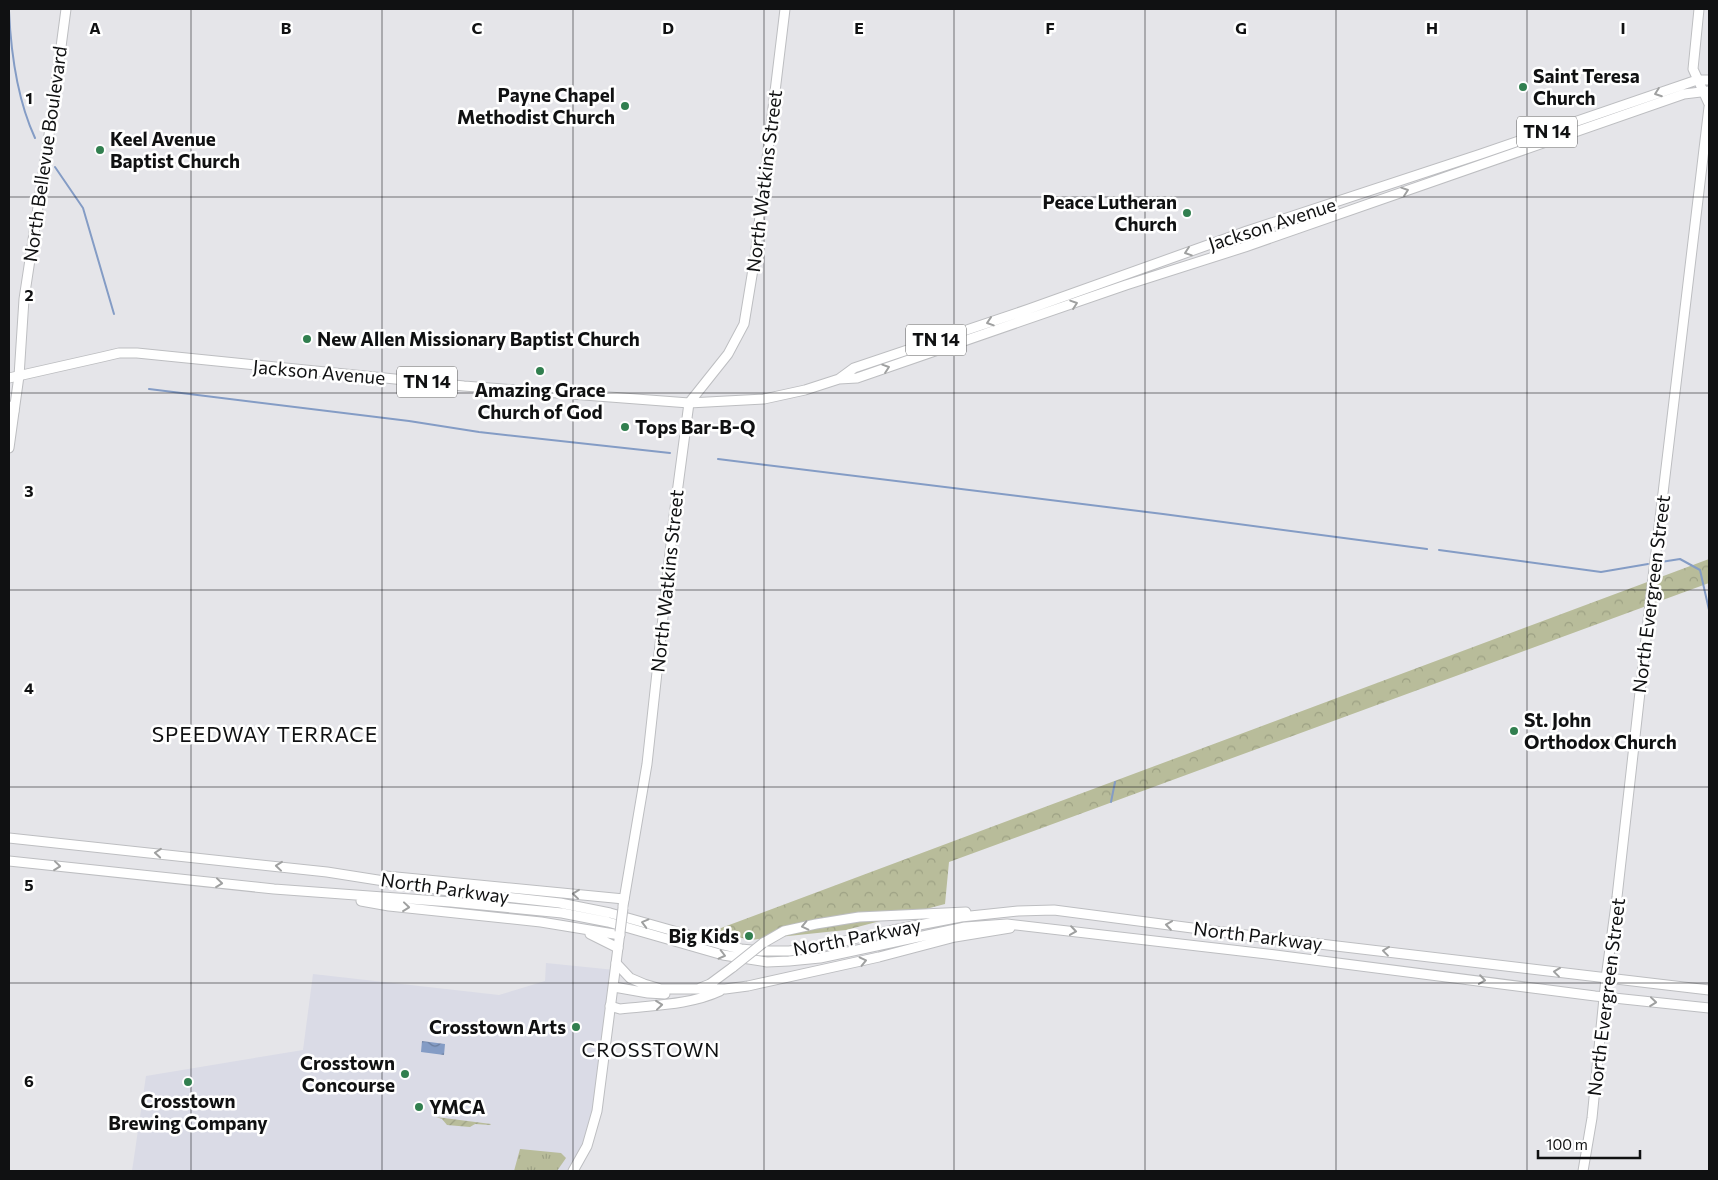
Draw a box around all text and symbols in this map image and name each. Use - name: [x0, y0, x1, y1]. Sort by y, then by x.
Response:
- text: A: [89, 18, 101, 37]
- text: B: [281, 18, 292, 37]
- text: C: [472, 18, 483, 37]
- text: D: [662, 18, 674, 37]
- text: E: [854, 18, 864, 37]
- text: F: [1045, 18, 1055, 37]
- text: G: [1235, 18, 1247, 37]
- text: H: [1426, 18, 1438, 37]
- text: I: [1620, 18, 1626, 37]
- street label: North Bellevue Boulevard: [18, 44, 71, 263]
- place label: Saint Teresa Church: [1533, 64, 1640, 109]
- marker: Saint Teresa Church: [1517, 81, 1529, 93]
- place label: Payne Chapel Methodist Church: [457, 83, 615, 128]
- one-way arrow: [1654, 87, 1662, 97]
- text: 1: [25, 88, 33, 107]
- street label: North Watkins Street: [741, 88, 786, 274]
- marker: Payne Chapel Methodist Church: [619, 100, 631, 112]
- road number: TN 14: [1517, 116, 1577, 148]
- place label: Keel Avenue Baptist Church: [110, 127, 240, 172]
- marker: Keel Avenue Baptist Church: [94, 144, 106, 156]
- one-way arrow: [1401, 187, 1409, 197]
- place label: Peace Lutheran Church: [1043, 190, 1177, 235]
- street label: Jackson Avenue: [1205, 192, 1339, 255]
- marker: Peace Lutheran Church: [1181, 207, 1193, 219]
- one-way arrow: [1184, 246, 1192, 256]
- text: 2: [24, 285, 34, 304]
- one-way arrow: [1069, 299, 1077, 309]
- one-way arrow: [987, 316, 995, 326]
- road number: TN 14: [906, 324, 966, 356]
- place label: New Allen Missionary Baptist Church: [317, 327, 640, 350]
- marker: New Allen Missionary Baptist Church: [301, 333, 313, 345]
- street label: Jackson Avenue: [252, 354, 386, 389]
- one-way arrow: [881, 364, 890, 374]
- marker: Amazing Grace Church of God: [534, 365, 546, 377]
- road number: TN 14: [397, 367, 457, 398]
- place label: Amazing Grace Church of God: [474, 378, 606, 423]
- place label: Tops Bar-B-Q: [635, 415, 755, 438]
- marker: Tops Bar-B-Q: [619, 421, 631, 433]
- text: 3: [24, 481, 34, 500]
- street label: North Watkins Street: [645, 488, 688, 674]
- street label: North Evergreen Street: [1627, 493, 1674, 694]
- text: 4: [24, 678, 34, 697]
- place label: St. John Orthodox Church: [1524, 708, 1677, 753]
- district label: SPEEDWAY TERRACE: [152, 721, 378, 746]
- marker: St. John Orthodox Church: [1508, 725, 1520, 737]
- one-way arrow: [154, 848, 162, 859]
- one-way arrow: [54, 860, 62, 871]
- one-way arrow: [274, 861, 282, 872]
- street label: North Parkway: [379, 867, 511, 908]
- text: 5: [24, 875, 34, 894]
- one-way arrow: [215, 877, 223, 888]
- one-way arrow: [572, 889, 580, 900]
- street label: North Evergreen Street: [1582, 896, 1629, 1097]
- one-way arrow: [402, 901, 410, 912]
- street label: North Parkway: [791, 913, 923, 960]
- street label: North Parkway: [1192, 916, 1324, 955]
- one-way arrow: [641, 918, 649, 928]
- one-way arrow: [801, 920, 810, 931]
- one-way arrow: [1165, 920, 1173, 930]
- place label: Big Kids: [669, 924, 739, 947]
- one-way arrow: [1069, 925, 1078, 935]
- marker: Big Kids: [743, 930, 755, 942]
- one-way arrow: [1382, 946, 1390, 957]
- one-way arrow: [717, 949, 726, 960]
- one-way arrow: [859, 956, 868, 966]
- one-way arrow: [1553, 967, 1561, 978]
- one-way arrow: [1478, 974, 1486, 985]
- one-way arrow: [1649, 996, 1657, 1007]
- one-way arrow: [655, 1000, 663, 1011]
- place label: Crosstown Arts: [429, 1015, 566, 1038]
- marker: Crosstown Arts: [570, 1021, 582, 1033]
- district label: CROSSTOWN: [582, 1037, 720, 1061]
- place label: Crosstown Concourse: [300, 1051, 395, 1096]
- marker: Crosstown Concourse: [399, 1068, 411, 1080]
- text: 6: [24, 1071, 34, 1090]
- marker: Crosstown Brewing Company: [182, 1076, 194, 1088]
- place label: Crosstown Brewing Company: [108, 1089, 268, 1134]
- place label: YMCA: [429, 1095, 486, 1118]
- marker: YMCA: [413, 1101, 425, 1113]
- scale bar: [1538, 1128, 1640, 1160]
- text: 100 m: [1546, 1135, 1588, 1153]

